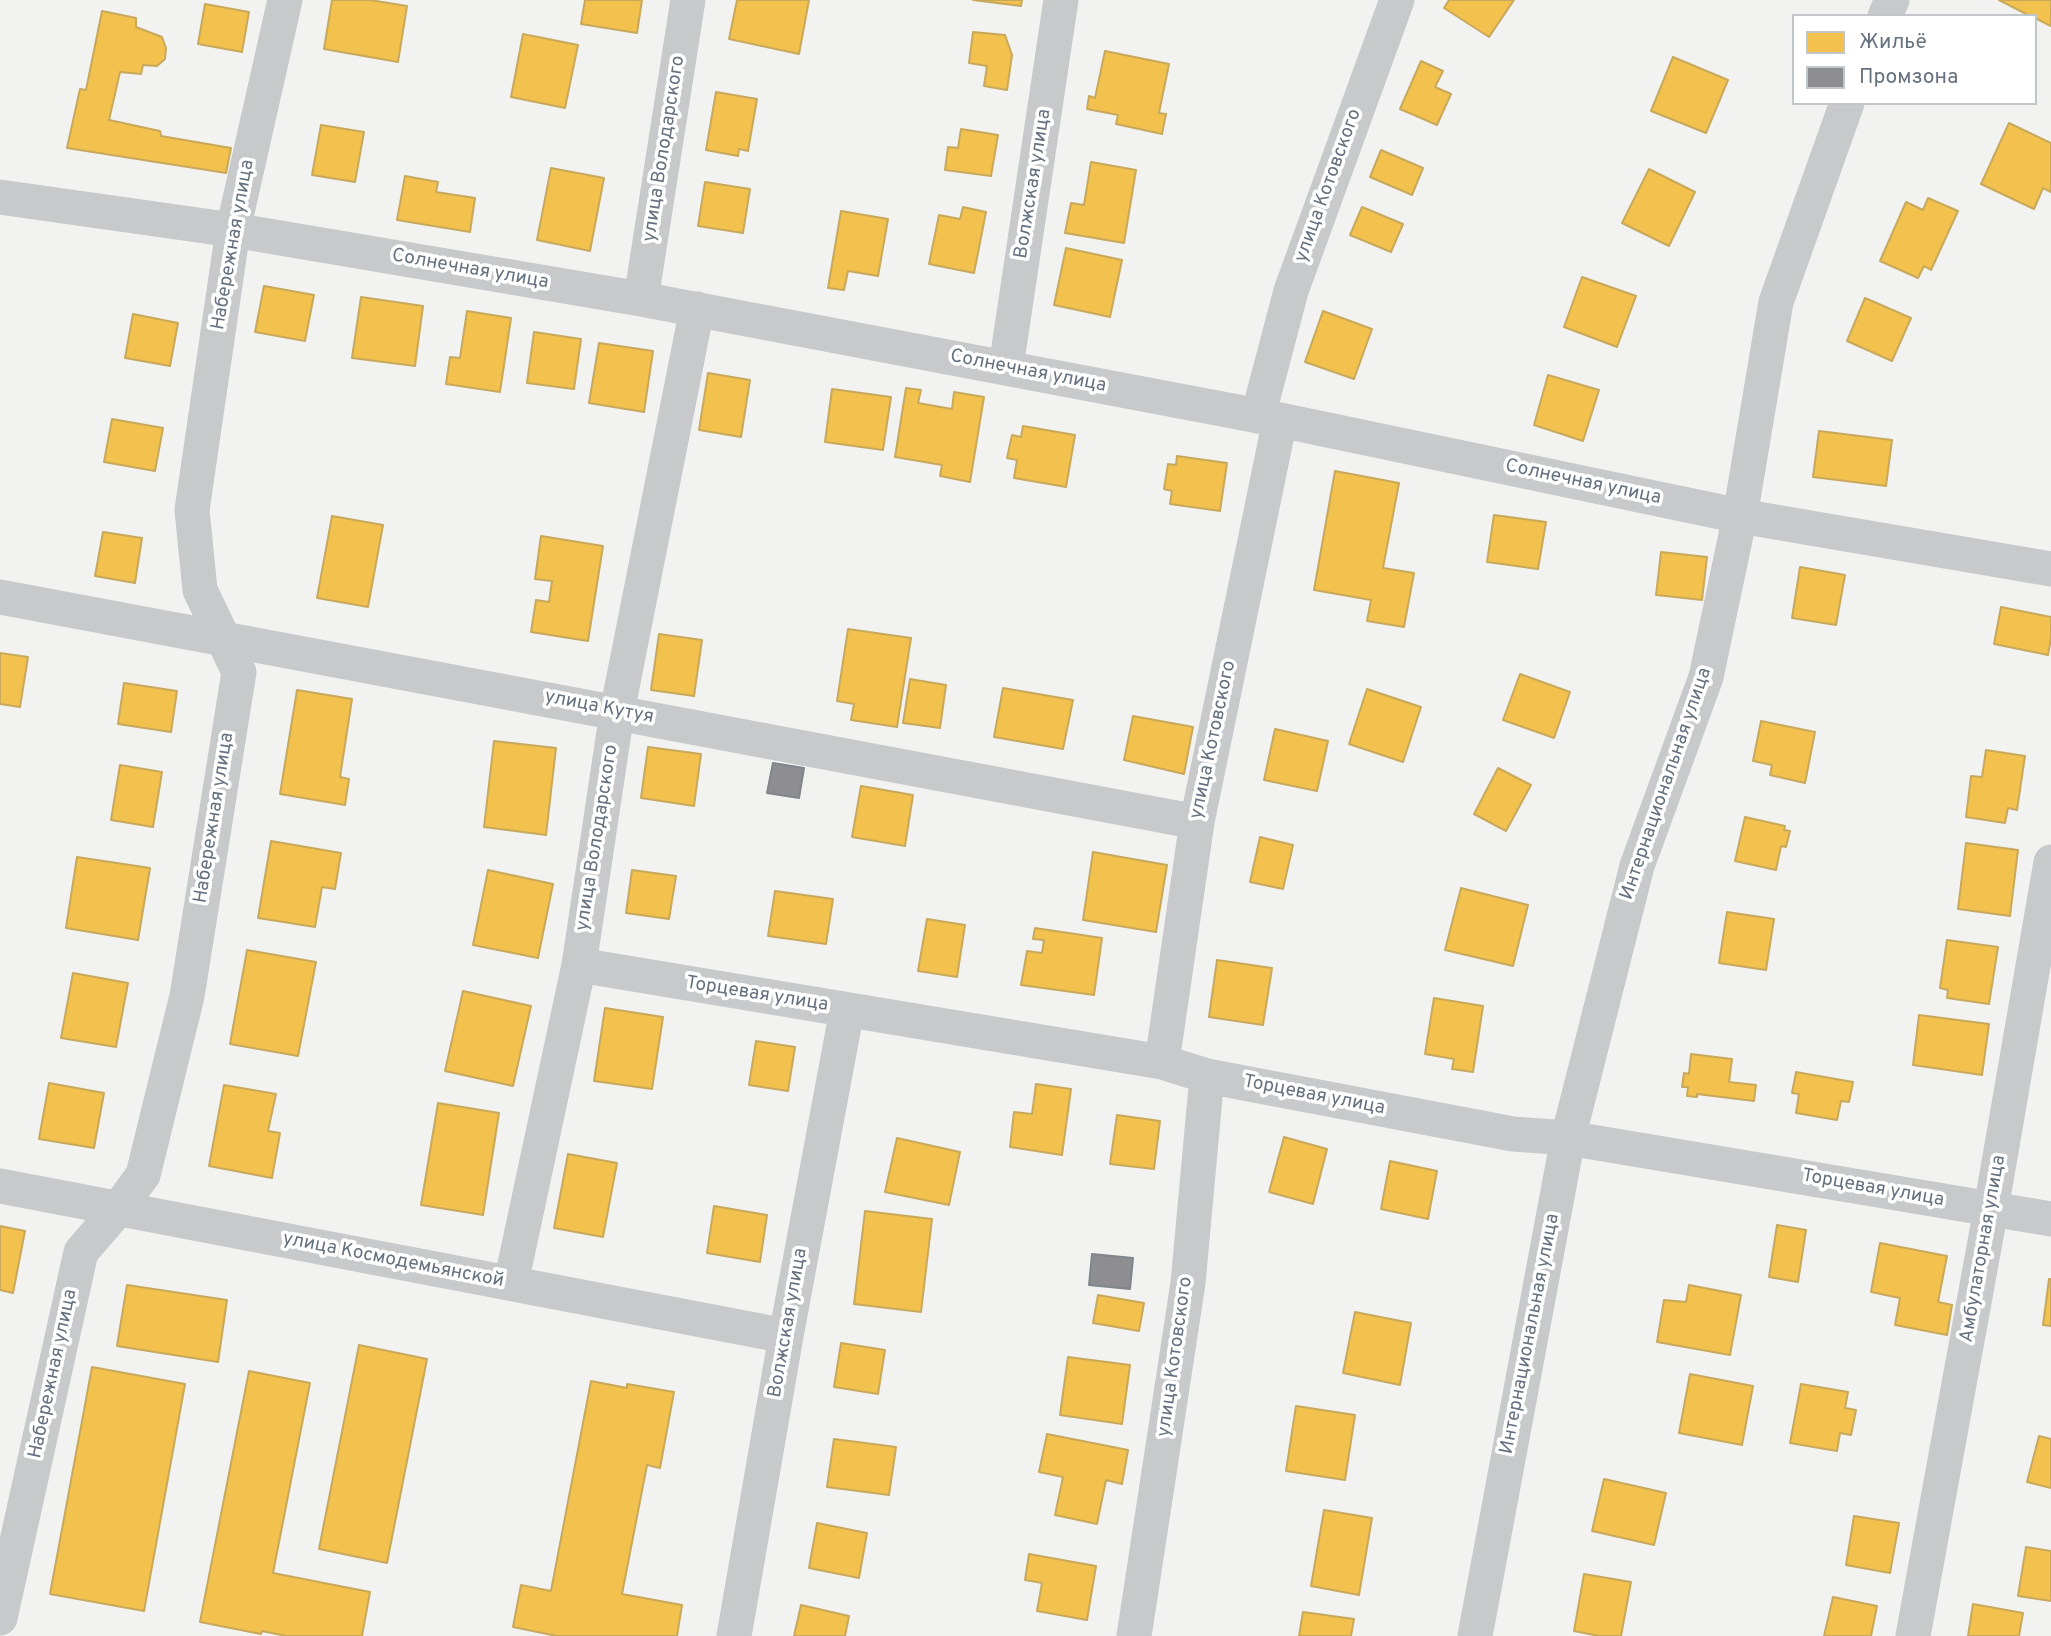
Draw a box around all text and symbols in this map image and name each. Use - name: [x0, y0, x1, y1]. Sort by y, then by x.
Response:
- legend: [1792, 14, 2037, 105]
- text: Жильё: [1859, 29, 1927, 56]
- street label: улица Володарского: [639, 54, 691, 244]
- text: Промзона: [1859, 64, 1958, 91]
- street label: улица Котовского: [1291, 106, 1367, 266]
- street label: Волжская улица: [1011, 108, 1057, 260]
- street label: Набережная улица: [208, 158, 260, 332]
- street label: Солнечная улица: [390, 245, 550, 295]
- street label: Солнечная улица: [948, 346, 1108, 398]
- street label: Солнечная улица: [1503, 455, 1663, 511]
- street label: улица Котовского: [1186, 659, 1242, 821]
- street label: Интернациональная улица: [1616, 665, 1718, 903]
- street label: улица Кутуя: [542, 686, 656, 730]
- street label: Набережная улица: [190, 731, 240, 905]
- street label: улица Володарского: [572, 743, 624, 933]
- street label: Торцевая улица: [684, 973, 830, 1017]
- street label: Торцевая улица: [1241, 1071, 1387, 1121]
- street label: Амбулаторная улица: [1956, 1154, 2012, 1344]
- street label: Торцевая улица: [1800, 1165, 1946, 1213]
- street label: Интернациональная улица: [1497, 1212, 1565, 1456]
- street label: улица Космодемьянской: [281, 1228, 505, 1294]
- street label: Волжская улица: [765, 1247, 813, 1399]
- street label: улица Котовского: [1153, 1275, 1199, 1439]
- street label: Набережная улица: [25, 1287, 83, 1461]

